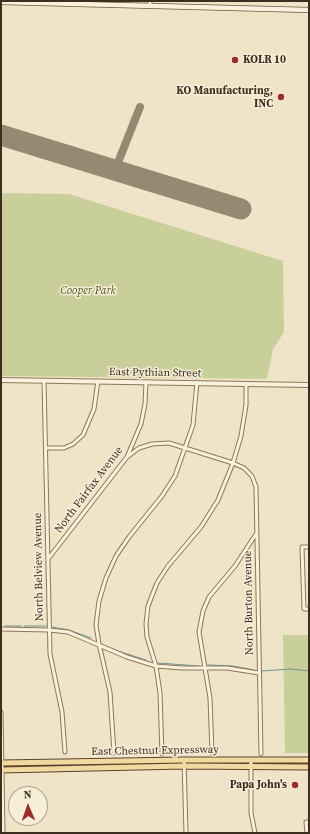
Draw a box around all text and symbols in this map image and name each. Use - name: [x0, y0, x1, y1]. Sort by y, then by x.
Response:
- place label: KOLR 10: [243, 53, 286, 67]
- marker: KOLR 10: [230, 55, 240, 65]
- place label: KO Manufacturing, INC: [176, 84, 273, 110]
- marker: KO Manufacturing, INC: [276, 92, 286, 102]
- park label: Cooper Park: [60, 284, 116, 298]
- street label: East Pythian Street: [109, 366, 201, 380]
- street label: North Fairfax Avenue: [52, 444, 126, 536]
- street label: North Belview Avenue: [31, 513, 47, 621]
- street label: North Burton Avenue: [241, 551, 257, 655]
- street label: East Chestnut Expressway: [91, 743, 219, 759]
- place label: Papa John's: [230, 778, 287, 792]
- marker: Papa John's: [290, 780, 300, 790]
- north arrow: [8, 786, 48, 826]
- text: N: [23, 787, 32, 802]

